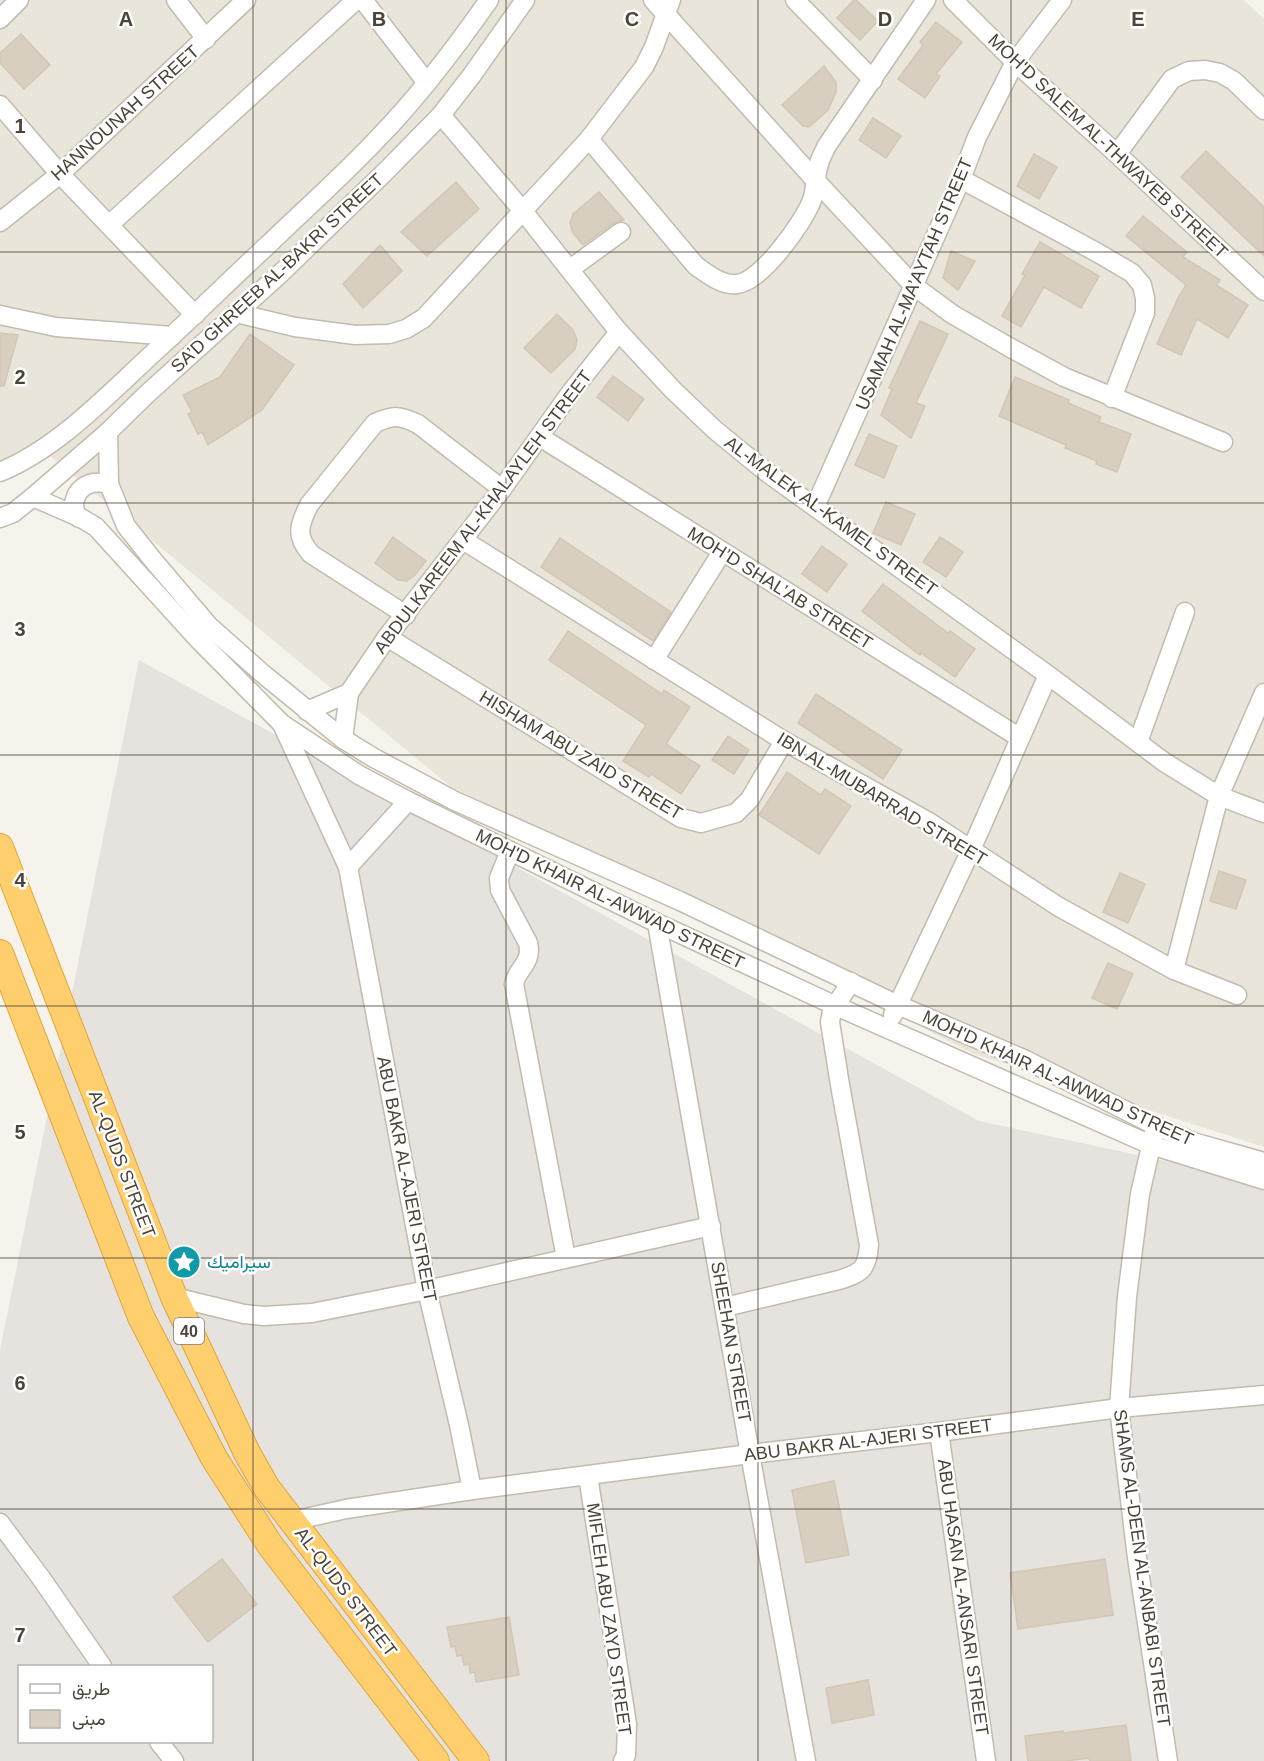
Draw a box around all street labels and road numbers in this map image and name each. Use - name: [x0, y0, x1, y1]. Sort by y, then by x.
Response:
- street label: MOH'D SALEM AL-THWAYEB STREET: [984, 30, 1232, 262]
- street label: HANNOUNAH STREET: [47, 41, 203, 185]
- street label: USAMAH AL-MA’AYTAH STREET: [852, 155, 976, 413]
- street label: SA’D GHREEB AL-BAKRI STREET: [167, 169, 387, 377]
- street label: ABDULKAREEM AL-KHALAYLEH STREET: [370, 367, 596, 657]
- street label: AL-MALEK AL-KAMEL STREET: [721, 432, 941, 600]
- street label: MOH’D SHAL’AB STREET: [684, 523, 876, 653]
- street label: HISHAM ABU ZAID STREET: [476, 686, 686, 824]
- street label: IBN AL-MUBARRAD STREET: [774, 728, 990, 870]
- street label: MOH'D KHAIR AL-AWWAD STREET: [473, 825, 747, 973]
- street label: MOH'D KHAIR AL-AWWAD STREET: [920, 1006, 1196, 1150]
- street label: ABU BAKR AL-AJERI STREET: [373, 1054, 441, 1304]
- street label: AL-QUDS STREET: [85, 1088, 159, 1240]
- street label: SHEEHAN STREET: [707, 1260, 755, 1424]
- road number: 40: [174, 1318, 204, 1344]
- street label: SHAMS AL-DEEN AL-ANBABI STREET: [1110, 1408, 1174, 1728]
- street label: ABU BAKR AL-AJERI STREET: [743, 1415, 993, 1465]
- street label: ABU HASAN AL-ANSARI STREET: [934, 1457, 992, 1737]
- street label: MIFLEH ABU ZAYD STREET: [583, 1501, 635, 1737]
- street label: AL-QUDS STREET: [291, 1524, 401, 1660]

